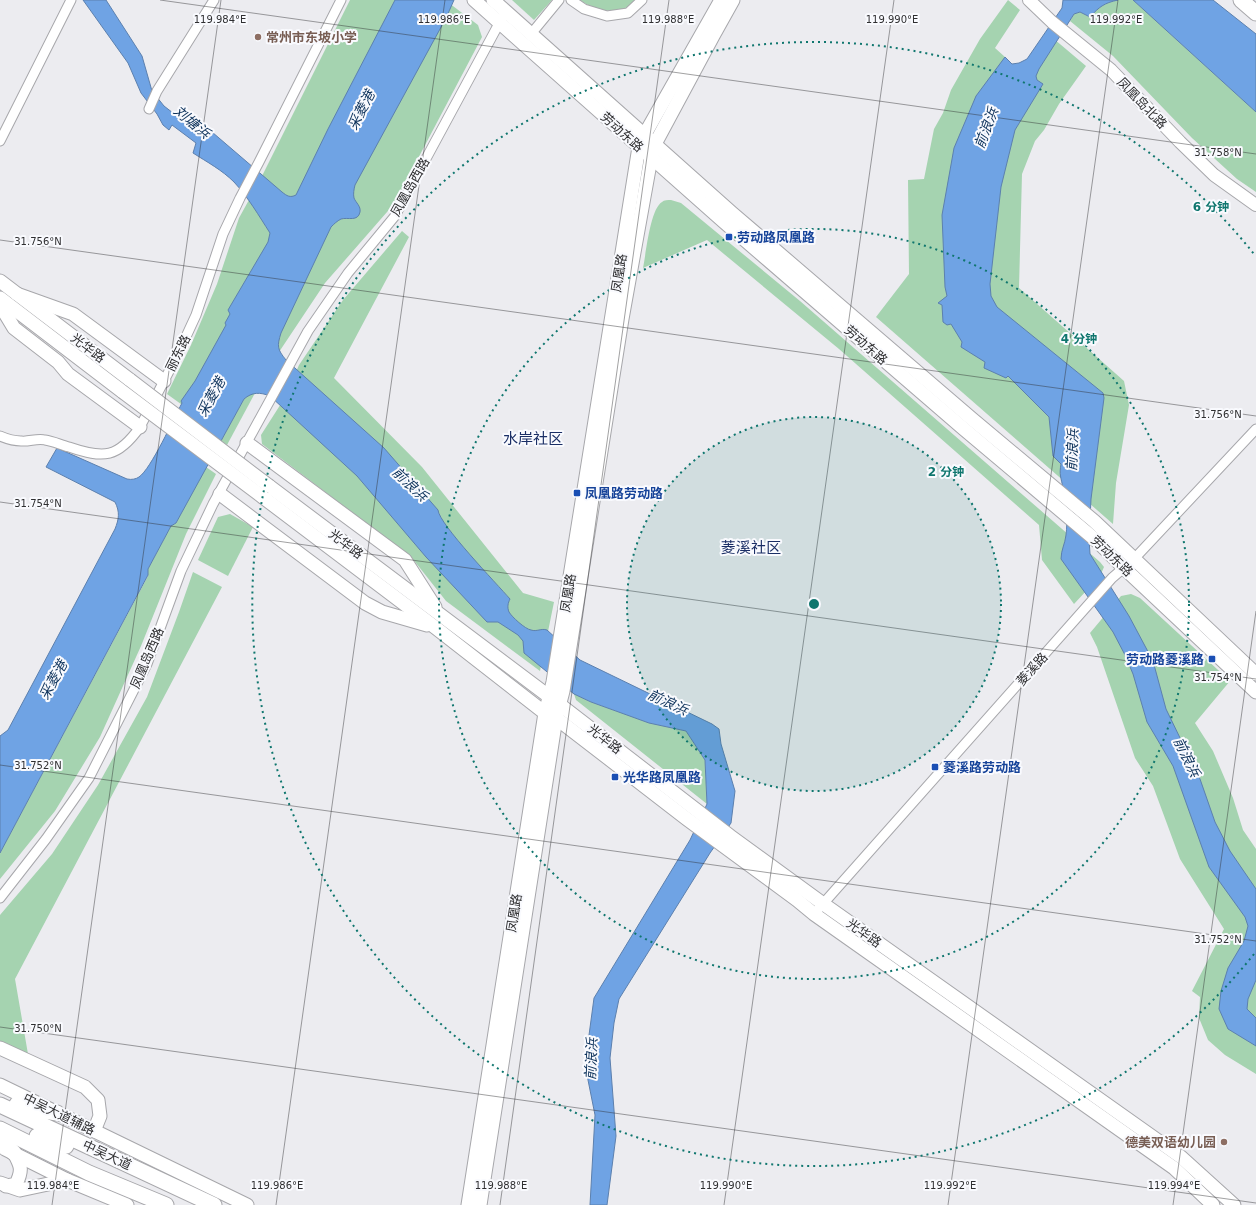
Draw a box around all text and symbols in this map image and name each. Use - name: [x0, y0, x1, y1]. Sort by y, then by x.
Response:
- text: 119.984°E: [194, 14, 246, 25]
- text: 119.986°E: [418, 14, 470, 25]
- text: 119.988°E: [642, 14, 694, 25]
- text: 119.990°E: [866, 14, 918, 25]
- text: 119.992°E: [1090, 14, 1142, 25]
- place label: 常州市东坡小学: [266, 30, 357, 45]
- marker: 常州市东坡小学: [253, 32, 263, 42]
- street label: 凤凰岛北路: [1114, 74, 1170, 132]
- water label: 采菱港: [344, 86, 379, 132]
- water label: 刘塘浜: [171, 102, 214, 142]
- water label: 前浪浜: [971, 105, 1001, 150]
- street label: 劳动东路: [598, 109, 646, 155]
- text: 31.758°N: [1194, 147, 1242, 158]
- street label: 凤凰岛西路: [388, 155, 432, 219]
- text: 6 分钟: [1193, 200, 1229, 214]
- place label: 劳动路凤凰路: [737, 230, 815, 245]
- marker: 劳动路凤凰路: [724, 232, 734, 242]
- text: 31.756°N: [14, 236, 62, 247]
- street label: 凤凰路: [609, 253, 629, 293]
- street label: 劳动东路: [841, 322, 891, 368]
- street label: 光华路: [68, 330, 108, 366]
- street label: 丽东路: [163, 332, 193, 374]
- text: 4 分钟: [1061, 332, 1097, 346]
- water label: 采菱港: [194, 373, 229, 419]
- text: 31.756°N: [1194, 409, 1242, 420]
- water label: 前浪浜: [1063, 428, 1081, 471]
- district label: 水岸社区: [503, 430, 563, 448]
- water label: 前浪浜: [389, 464, 432, 505]
- text: 2 分钟: [928, 465, 964, 479]
- place label: 凤凰路劳动路: [585, 486, 663, 501]
- marker: 凤凰路劳动路: [572, 488, 582, 498]
- text: 31.754°N: [14, 498, 62, 509]
- street label: 光华路: [326, 526, 366, 562]
- street label: 劳动东路: [1088, 533, 1136, 579]
- district label: 菱溪社区: [721, 539, 781, 557]
- street label: 凤凰路: [558, 573, 578, 613]
- centre of rings: [807, 597, 821, 611]
- street label: 凤凰岛西路: [127, 625, 167, 691]
- street label: 菱溪路: [1013, 649, 1051, 689]
- place label: 劳动路菱溪路: [1126, 652, 1204, 667]
- marker: 劳动路菱溪路: [1207, 654, 1217, 664]
- water label: 采菱港: [36, 656, 71, 702]
- text: 31.754°N: [1194, 672, 1242, 683]
- water label: 前浪浜: [646, 686, 691, 719]
- street label: 光华路: [585, 721, 625, 757]
- water label: 前浪浜: [1171, 735, 1204, 780]
- text: 31.752°N: [14, 760, 62, 771]
- place label: 菱溪路劳动路: [943, 760, 1021, 775]
- marker: 菱溪路劳动路: [930, 762, 940, 772]
- place label: 光华路凤凰路: [623, 770, 701, 785]
- marker: 光华路凤凰路: [610, 772, 620, 782]
- street label: 凤凰路: [504, 893, 524, 933]
- street label: 光华路: [844, 916, 884, 950]
- text: 31.752°N: [1194, 934, 1242, 945]
- text: 31.750°N: [14, 1023, 62, 1034]
- water label: 前浪浜: [582, 1037, 600, 1080]
- street label: 中吴大道辅路: [21, 1090, 97, 1138]
- place label: 德美双语幼儿园: [1125, 1135, 1216, 1150]
- street label: 中吴大道: [80, 1137, 134, 1173]
- marker: 德美双语幼儿园: [1219, 1137, 1229, 1147]
- text: 119.984°E: [27, 1180, 79, 1191]
- text: 119.986°E: [251, 1180, 303, 1191]
- text: 119.988°E: [475, 1180, 527, 1191]
- text: 119.990°E: [700, 1180, 752, 1191]
- text: 119.992°E: [924, 1180, 976, 1191]
- text: 119.994°E: [1148, 1180, 1200, 1191]

